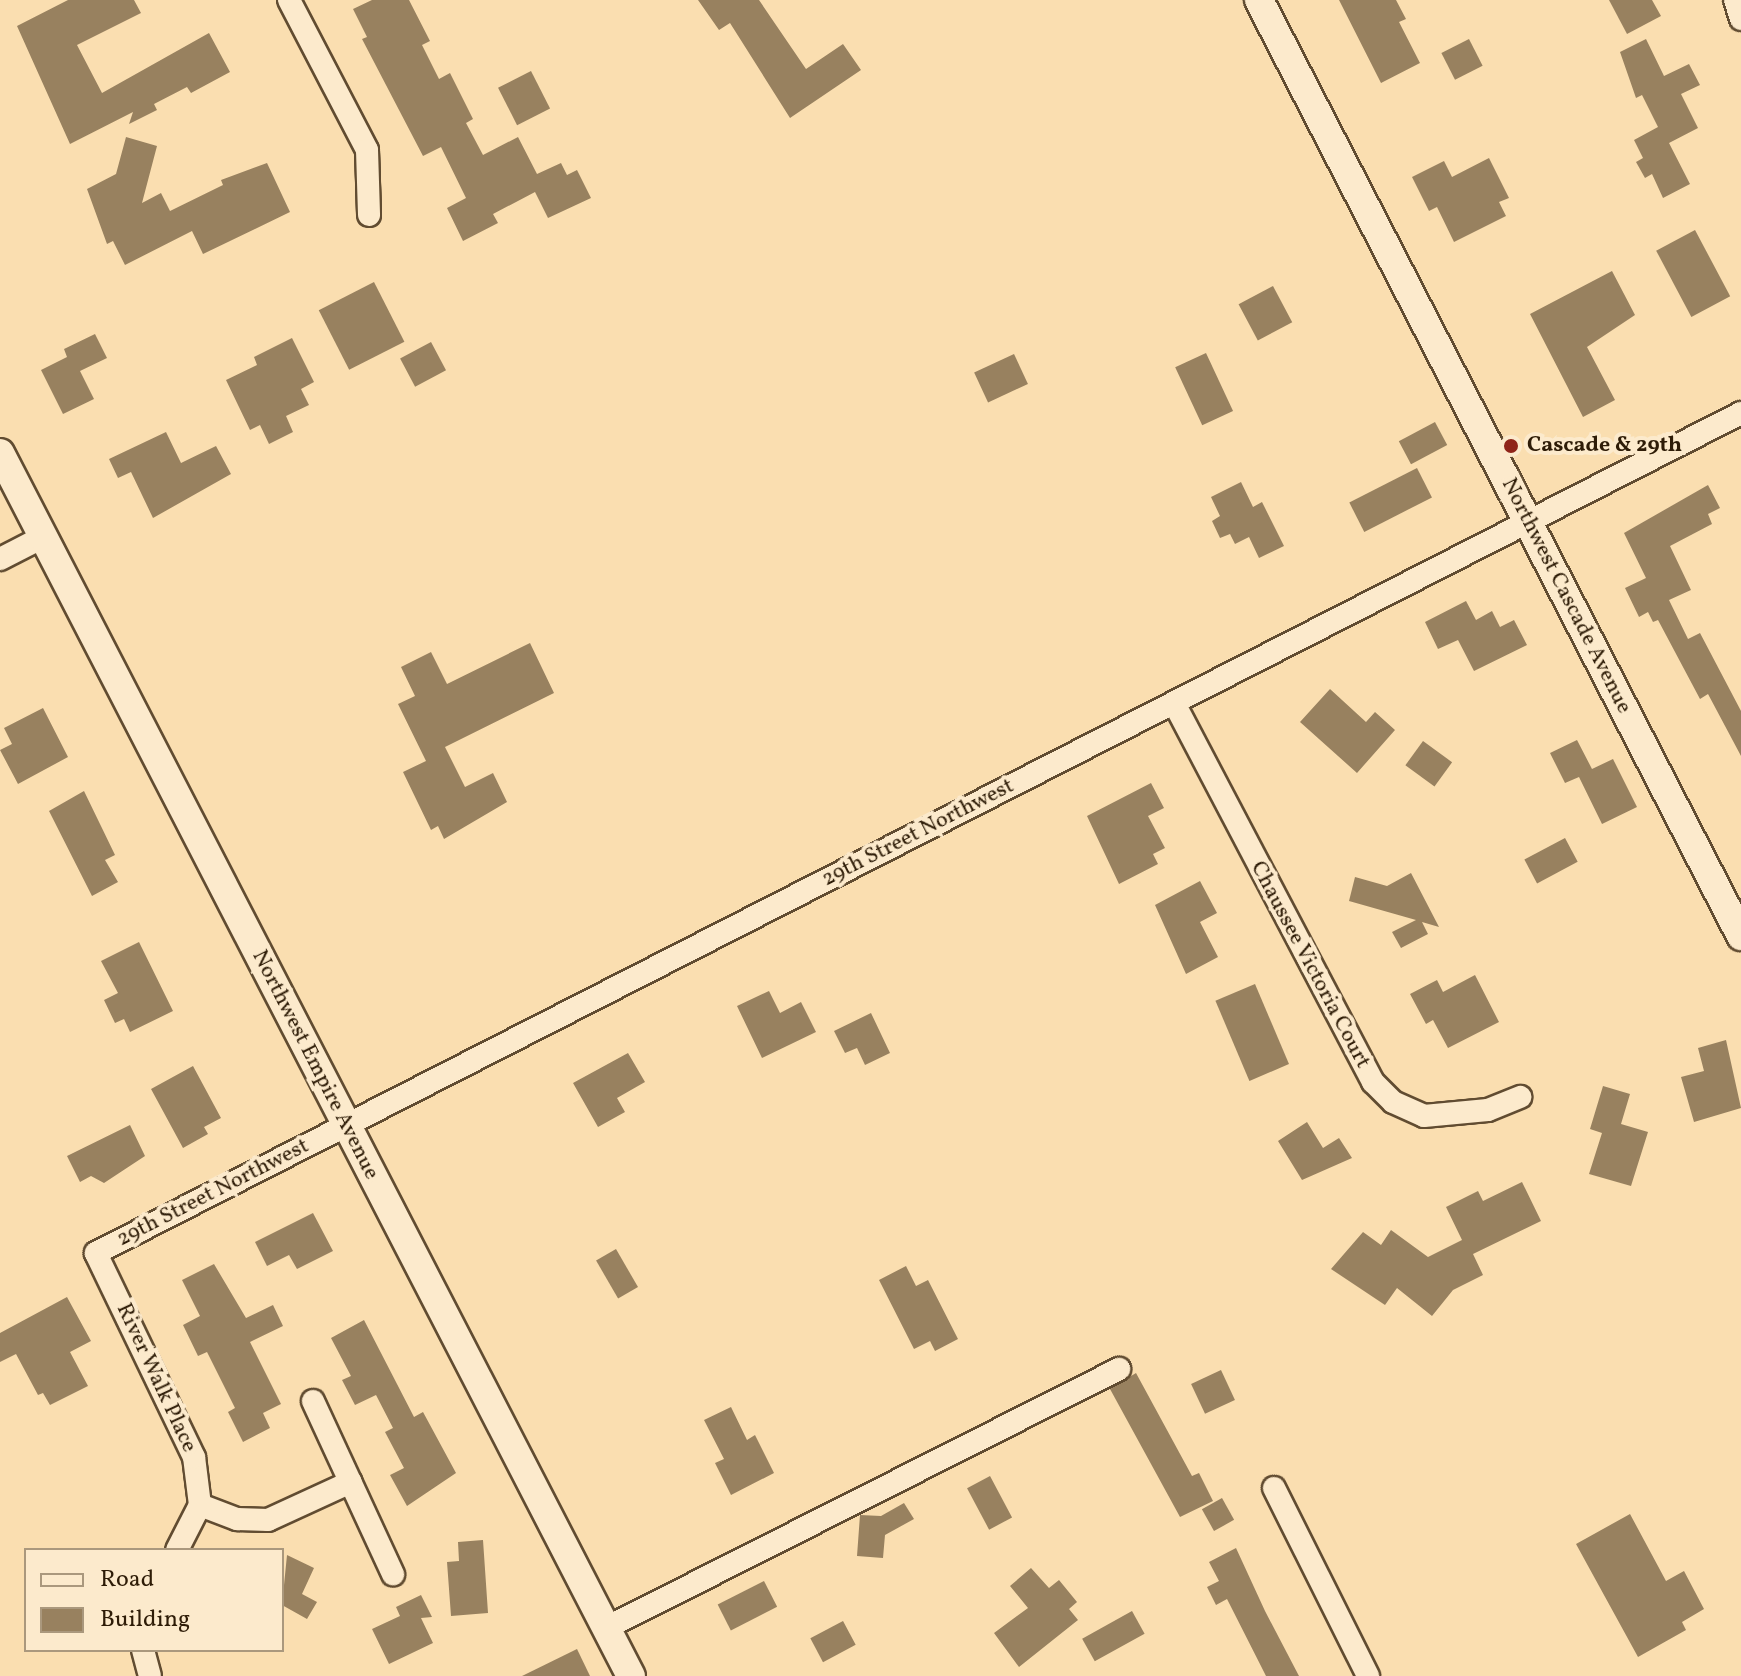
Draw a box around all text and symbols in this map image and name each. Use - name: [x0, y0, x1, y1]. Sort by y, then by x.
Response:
- place label: Cascade & 29th: [1527, 433, 1682, 459]
- marker: Cascade & 29th: [1502, 437, 1520, 455]
- street label: Northwest Cascade Avenue: [1495, 474, 1637, 718]
- street label: 29th Street Northwest: [818, 773, 1018, 893]
- street label: Chaussee Victoria Court: [1244, 857, 1376, 1073]
- street label: Northwest Empire Avenue: [246, 946, 384, 1184]
- street label: 29th Street Northwest: [113, 1133, 313, 1253]
- street label: River Walk Place: [110, 1299, 202, 1457]
- legend: [24, 1548, 284, 1652]
- text: Road: [100, 1563, 154, 1597]
- text: Building: [100, 1603, 190, 1637]

